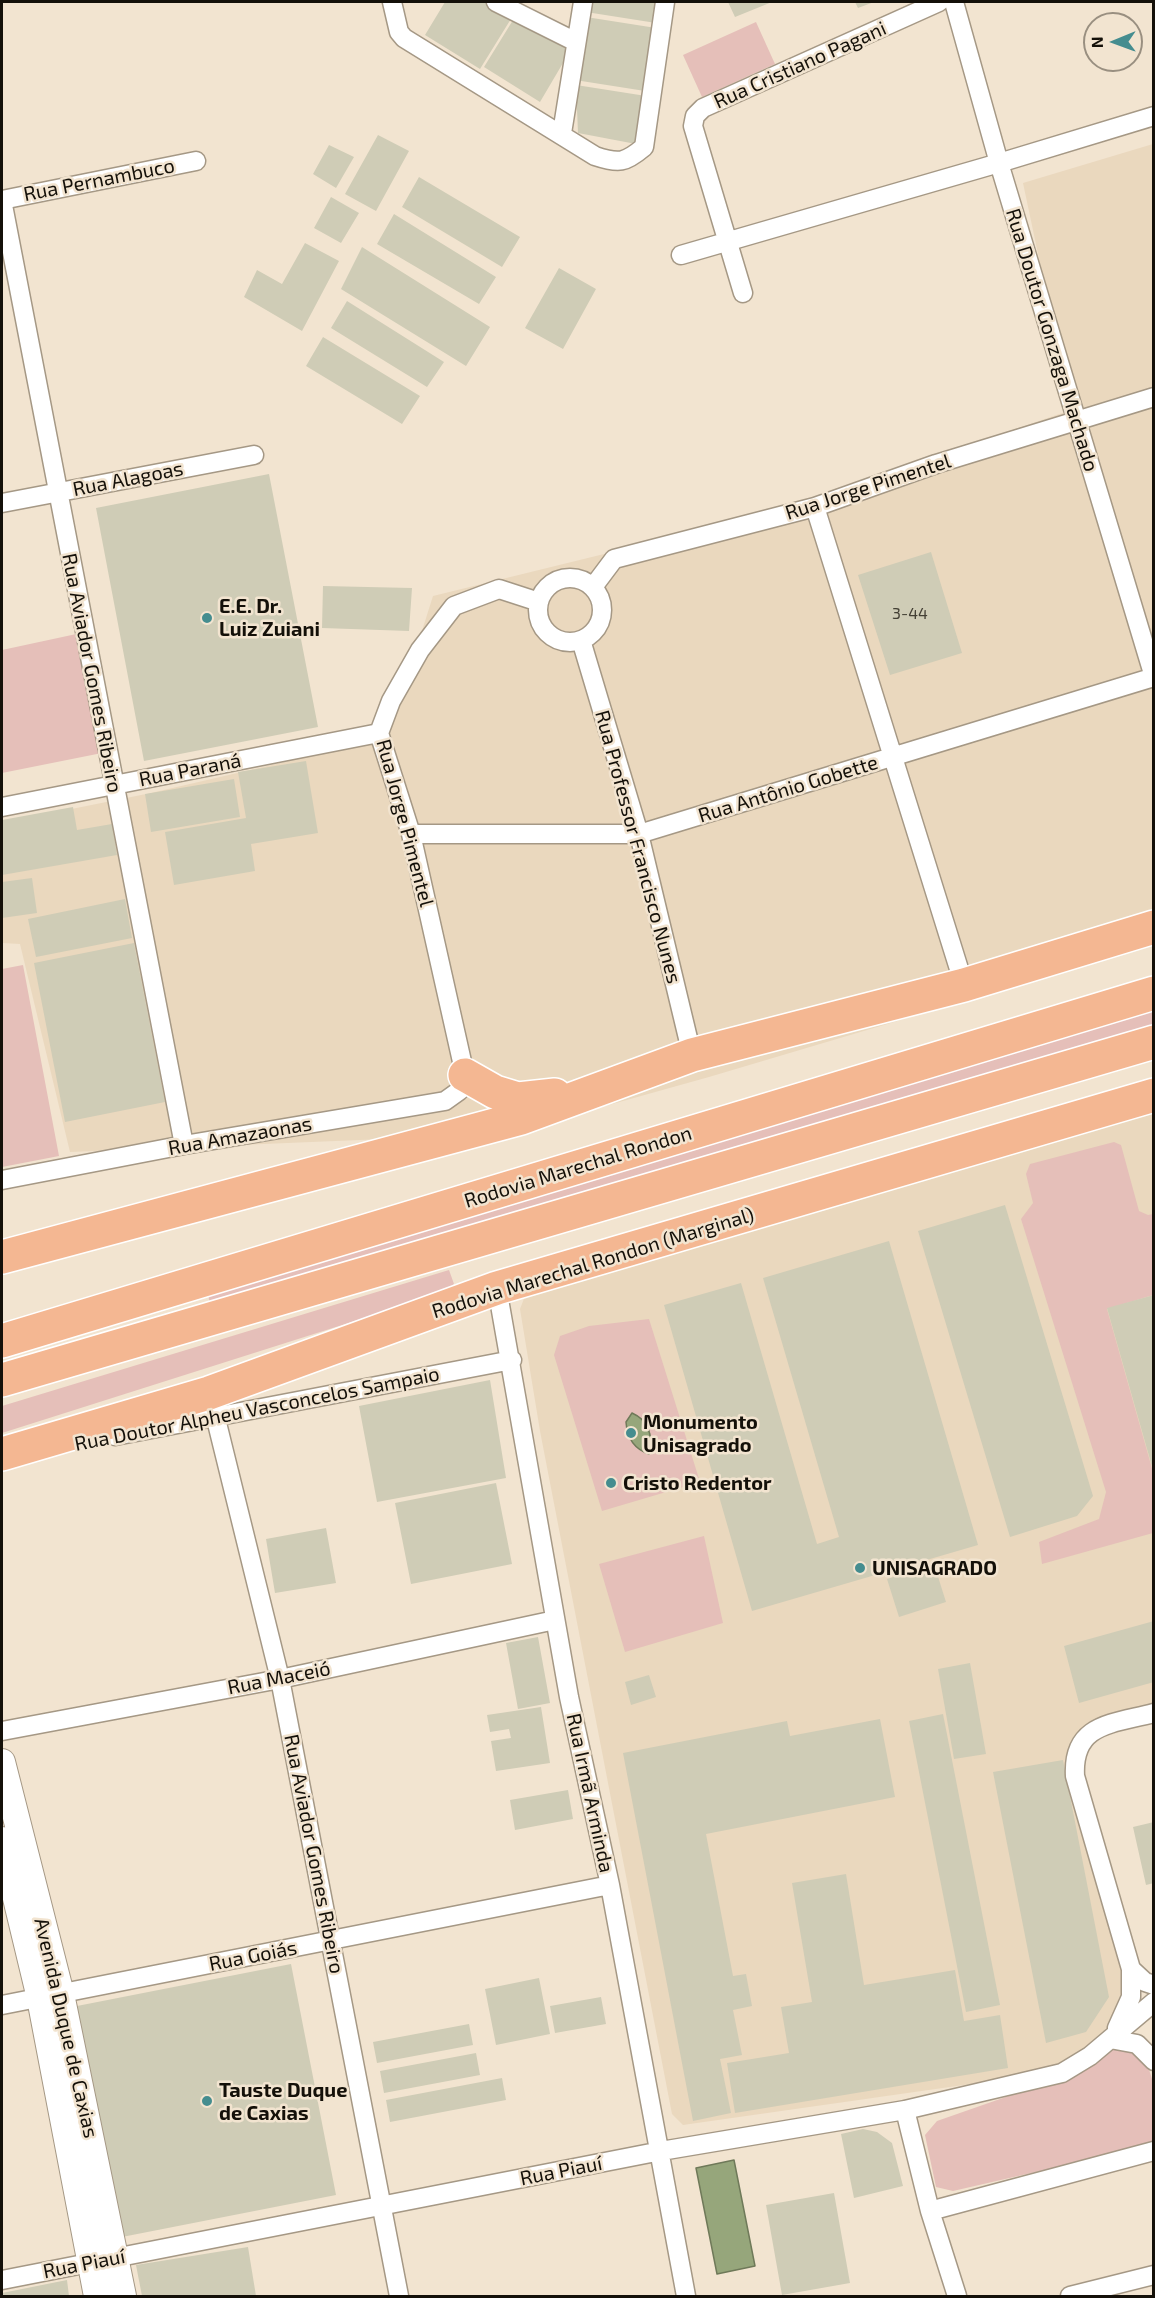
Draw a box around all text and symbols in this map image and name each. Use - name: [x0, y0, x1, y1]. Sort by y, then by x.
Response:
- north arrow: [1083, 12, 1143, 72]
- street label: Rua Cristiano Pagani: [710, 16, 890, 114]
- text: N: [1087, 36, 1106, 48]
- street label: Rua Pernambuco: [21, 154, 177, 206]
- street label: Rua Doutor Gonzaga Machado: [1001, 206, 1103, 474]
- street label: Rua Jorge Pimentel: [782, 449, 954, 525]
- street label: Rua Alagoas: [71, 457, 185, 501]
- street label: Rua Aviador Gomes Ribeiro: [57, 551, 127, 795]
- place label: E.E. Dr. Luiz Zuiani: [219, 594, 320, 641]
- house number: 3-44: [892, 604, 928, 624]
- marker: E.E. Dr. Luiz Zuiani: [200, 611, 214, 625]
- street label: Rua Professor Francisco Nunes: [590, 708, 686, 986]
- street label: Rua Jorge Pimentel: [371, 737, 439, 909]
- street label: Rua Paraná: [137, 748, 243, 792]
- street label: Rua Antônio Gobette: [695, 750, 881, 828]
- street label: Rua Amazaonas: [166, 1112, 314, 1160]
- street label: Rodovia Marechal Rondon: [461, 1121, 695, 1213]
- street label: Rodovia Marechal Rondon (Marginal): [429, 1202, 757, 1324]
- street label: Rua Doutor Alpheu Vasconcelos Sampaio: [73, 1362, 441, 1456]
- place label: Monumento Unisagrado: [643, 1410, 758, 1457]
- marker: Monumento Unisagrado: [624, 1426, 638, 1440]
- place label: Cristo Redentor: [623, 1471, 772, 1495]
- marker: Cristo Redentor: [604, 1476, 618, 1490]
- place label: UNISAGRADO: [872, 1556, 997, 1580]
- marker: UNISAGRADO: [853, 1561, 867, 1575]
- street label: Rua Maceió: [225, 1656, 333, 1700]
- street label: Rua Irmã Arminda: [561, 1711, 619, 1875]
- street label: Rua Aviador Gomes Ribeiro: [279, 1732, 349, 1976]
- street label: Avenida Duque de Caxias: [29, 1916, 103, 2140]
- street label: Rua Goiás: [207, 1936, 299, 1976]
- place label: Tauste Duque de Caxias: [219, 2078, 347, 2125]
- marker: Tauste Duque de Caxias: [200, 2094, 214, 2108]
- street label: Rua Piauí: [518, 2151, 604, 2191]
- street label: Rua Piauí: [41, 2244, 127, 2284]

